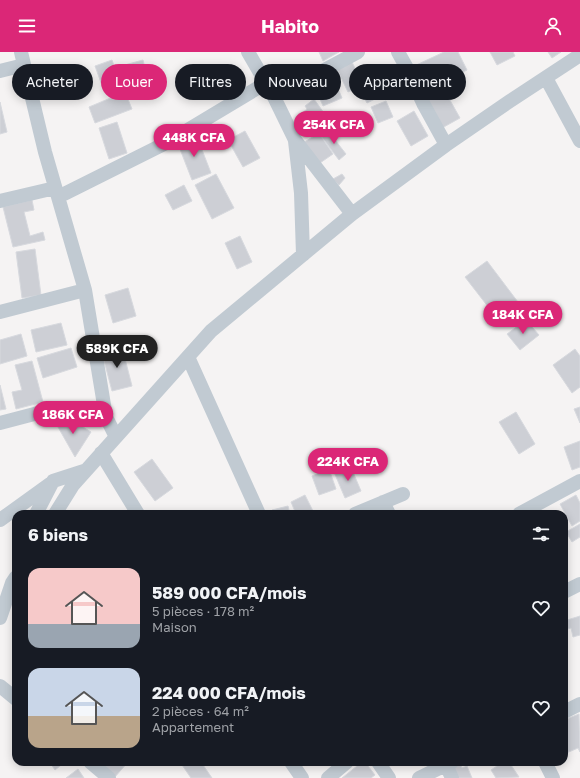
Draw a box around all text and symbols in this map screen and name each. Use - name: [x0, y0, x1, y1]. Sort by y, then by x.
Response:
- icon: menu: [16, 15, 38, 37]
- text: Habito: [261, 15, 319, 37]
- icon: person: [542, 15, 564, 37]
- chip: Acheter: [12, 64, 93, 100]
- chip: Louer: [101, 64, 167, 100]
- chip: Filtres: [175, 64, 246, 100]
- chip: Nouveau: [254, 64, 341, 100]
- chip: Appartement: [349, 64, 466, 100]
- pin: 254K CFA: [293, 111, 375, 145]
- text: 254K CFA: [303, 116, 365, 132]
- pin: 448K CFA: [153, 124, 235, 158]
- text: 448K CFA: [163, 129, 225, 145]
- pin: 184K CFA: [482, 301, 564, 335]
- text: 184K CFA: [492, 306, 554, 322]
- pin: 589K CFA: [76, 335, 158, 369]
- text: 589K CFA: [86, 340, 148, 356]
- pin: 186K CFA: [32, 401, 114, 435]
- text: 186K CFA: [42, 406, 104, 422]
- pin: 224K CFA: [307, 448, 389, 482]
- text: 224K CFA: [317, 453, 379, 469]
- icon: filters: [530, 523, 552, 545]
- text: 6 biens: [28, 524, 88, 545]
- text: 589 000 CFA/mois: [152, 582, 307, 603]
- icon: home: [60, 584, 108, 632]
- icon: heart: [530, 597, 552, 619]
- text: 5 pièces · 178 m²: [152, 603, 254, 619]
- text: Maison: [152, 619, 197, 635]
- text: 224 000 CFA/mois: [152, 682, 306, 703]
- icon: home: [60, 684, 108, 732]
- icon: heart: [530, 697, 552, 719]
- text: 2 pièces · 64 m²: [152, 703, 249, 719]
- text: Appartement: [152, 719, 234, 735]

